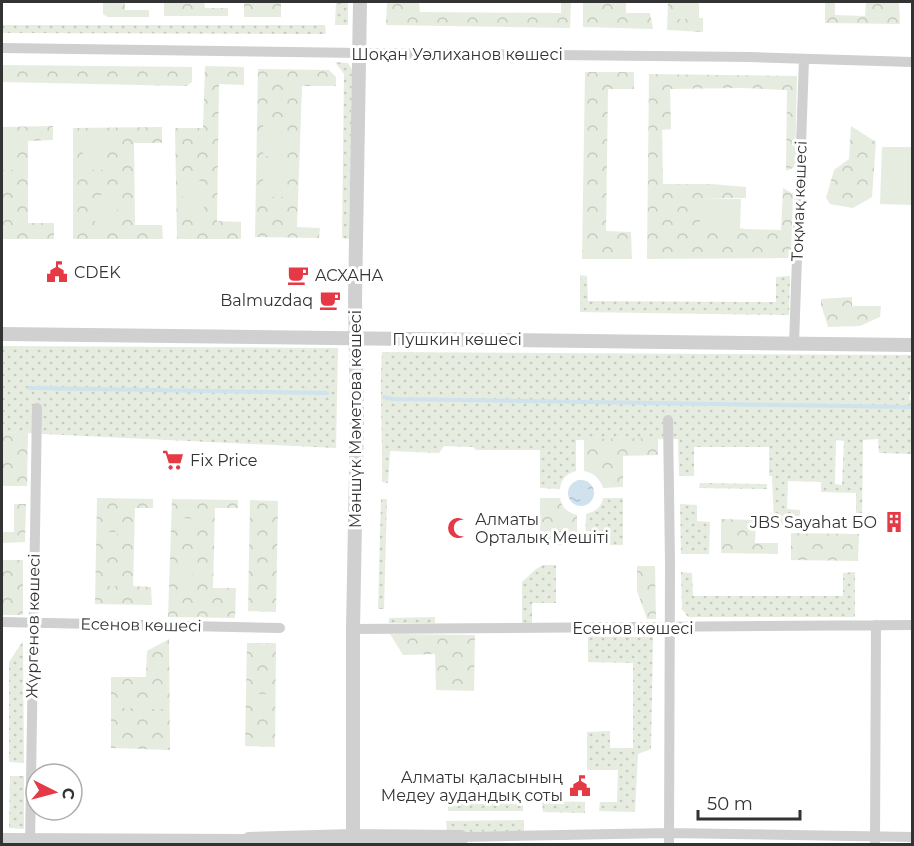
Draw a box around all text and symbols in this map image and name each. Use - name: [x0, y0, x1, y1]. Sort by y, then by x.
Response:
- street label: Шоқан Уәлиханов көшесі: [351, 45, 563, 64]
- street label: Тоқмақ көшесі: [787, 140, 811, 262]
- public building icon: CDEK: [45, 260, 69, 284]
- place label: CDEK: [74, 263, 121, 282]
- cafe icon: ACXAHA: [286, 263, 310, 287]
- place label: ACXAHA: [315, 266, 384, 285]
- cafe icon: Balmuzdaq: [318, 288, 342, 312]
- place label: Balmuzdaq: [220, 291, 313, 310]
- street label: Мәншүк Мәметова көшесі: [346, 310, 365, 528]
- street label: Пушкин көшесі: [392, 330, 522, 349]
- supermarket icon: Fix Price: [161, 448, 185, 472]
- place label: Fix Price: [190, 451, 257, 470]
- place label: Алматы Орталық Мешіті: [475, 510, 609, 547]
- building icon: JBS Sayahat БО: [882, 510, 906, 534]
- place label: JBS Sayahat БО: [749, 513, 877, 532]
- mosque icon: Алматы Орталық Мешіті: [446, 516, 470, 540]
- street label: Жүргенов көшесі: [22, 553, 44, 699]
- street label: Есенов көшесі: [80, 614, 202, 636]
- street label: Есенов көшесі: [572, 619, 694, 638]
- north arrow: [24, 762, 84, 822]
- place label: Алматы қаласының Медеу аудандық соты: [381, 768, 563, 805]
- public building icon: Алматы қаласының Медеу аудандық соты: [568, 774, 592, 798]
- scale bar: [698, 783, 800, 821]
- text: С: [58, 787, 78, 801]
- text: 50 m: [707, 793, 753, 815]

